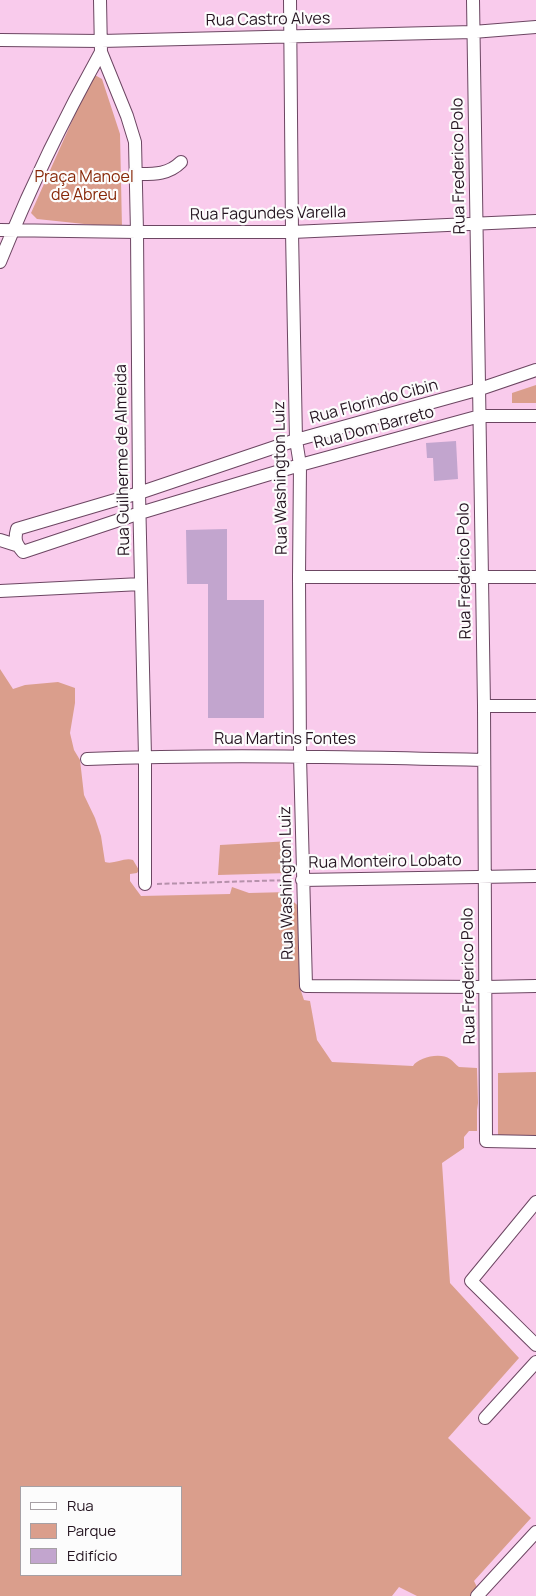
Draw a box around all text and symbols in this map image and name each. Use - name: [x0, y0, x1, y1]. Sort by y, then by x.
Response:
- street label: Rua Castro Alves: [206, 9, 330, 31]
- street label: Rua Frederico Polo: [448, 98, 470, 234]
- park label: Praça Manoel de Abreu: [34, 168, 134, 206]
- street label: Rua Fagundes Varella: [190, 203, 346, 225]
- street label: Rua Guilherme de Almeida: [112, 364, 134, 556]
- street label: Rua Florindo Cibin: [308, 376, 440, 428]
- street label: Rua Washington Luiz: [270, 401, 292, 555]
- street label: Rua Dom Barreto: [312, 403, 436, 453]
- street label: Rua Frederico Polo: [454, 503, 476, 639]
- street label: Rua Martins Fontes: [214, 730, 356, 750]
- street label: Rua Washington Luiz: [276, 806, 298, 960]
- street label: Rua Monteiro Lobato: [308, 851, 462, 873]
- street label: Rua Frederico Polo: [458, 908, 480, 1044]
- legend: [20, 1486, 182, 1576]
- text: Rua: [67, 1495, 94, 1516]
- text: Parque: [67, 1520, 116, 1541]
- text: Edifício: [67, 1545, 117, 1566]

